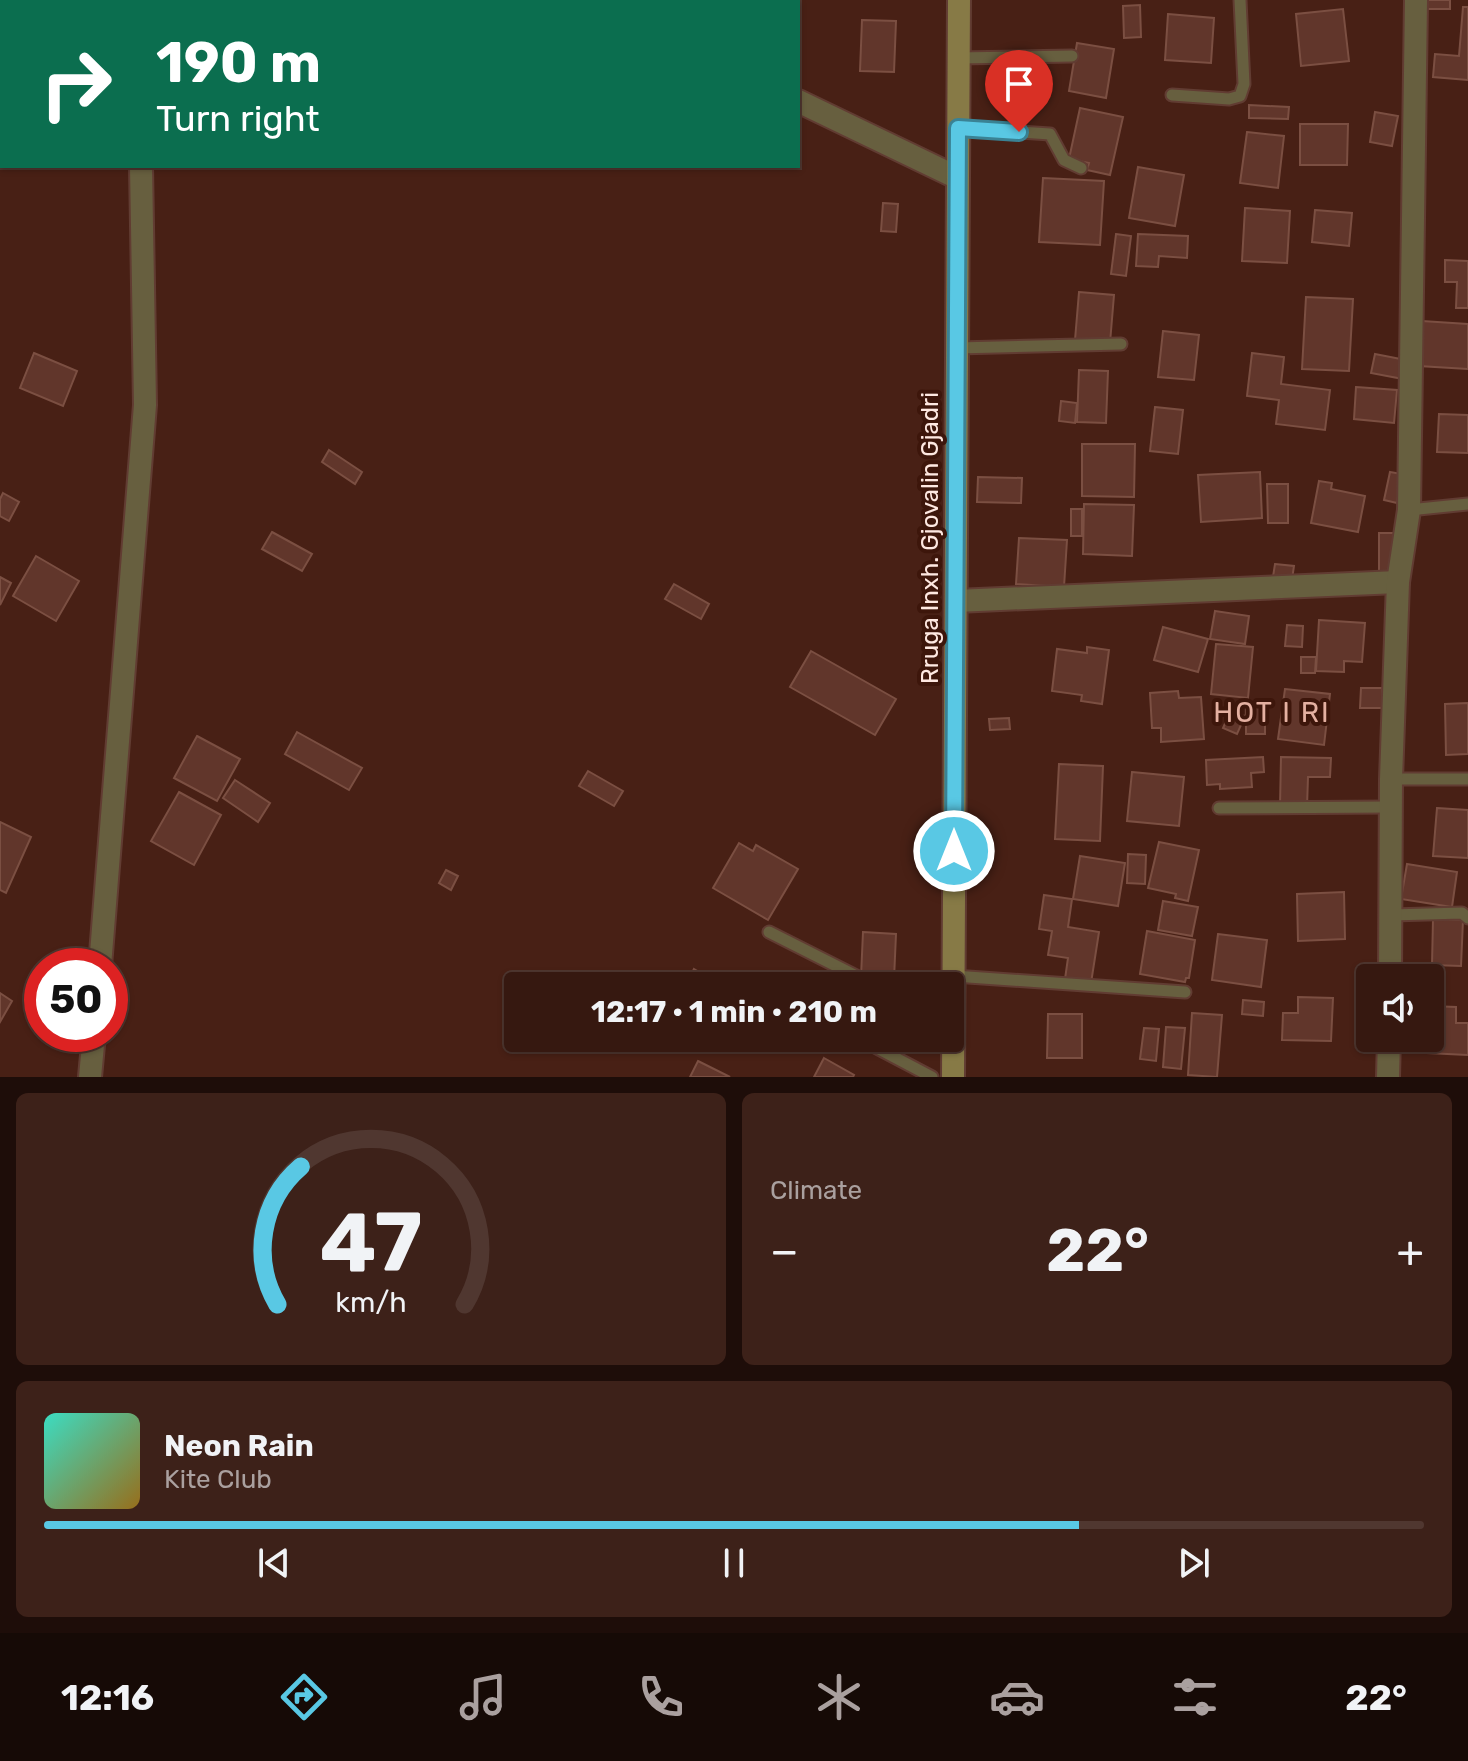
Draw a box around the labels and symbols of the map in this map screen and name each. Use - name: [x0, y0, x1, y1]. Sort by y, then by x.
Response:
- pin: [985, 50, 1053, 132]
- street label: Rruga Inxh. Gjovalin Gjadri: [916, 392, 944, 684]
- district label: HOT I RI: [1213, 696, 1331, 729]
- position arrow: [912, 809, 996, 893]
- speed limit sign: 50: [24, 948, 128, 1052]

